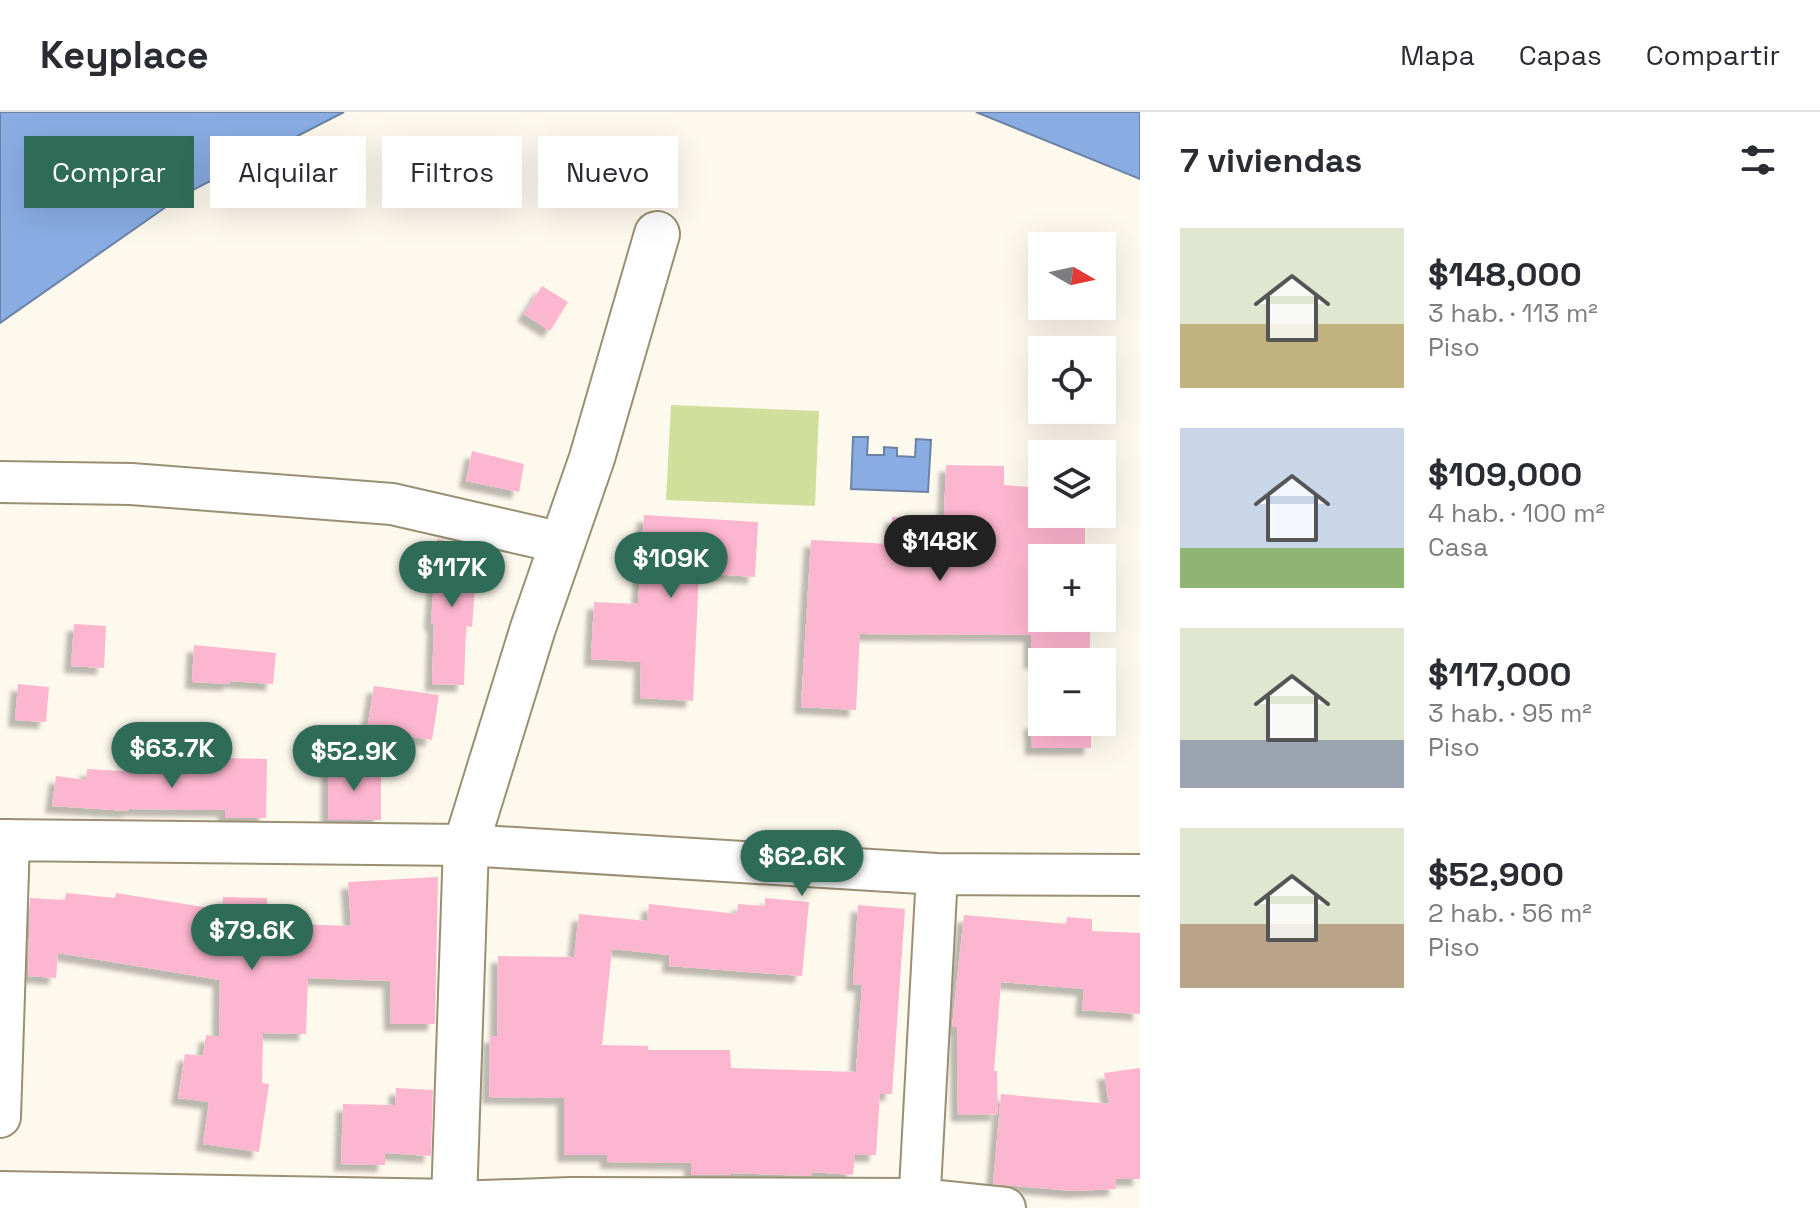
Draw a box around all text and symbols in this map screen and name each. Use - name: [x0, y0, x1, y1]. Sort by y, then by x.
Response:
- text: Keyplace: [40, 31, 209, 79]
- text: Mapa: [1400, 37, 1475, 73]
- text: Capas: [1519, 37, 1602, 73]
- text: Compartir: [1646, 37, 1780, 73]
- chip: Comprar: [24, 136, 194, 208]
- chip: Alquilar: [210, 136, 366, 208]
- chip: Filtros: [382, 136, 522, 208]
- chip: Nuevo: [538, 136, 678, 208]
- icon: filters: [1736, 138, 1780, 182]
- text: 7 viviendas: [1180, 139, 1362, 182]
- north arrow: [1028, 232, 1116, 320]
- map controls: [1028, 232, 1116, 736]
- text: $148,000: [1428, 253, 1582, 296]
- icon: home: [1244, 260, 1340, 356]
- text: 3 hab. · 113 m²: [1428, 296, 1598, 330]
- text: Piso: [1428, 330, 1480, 364]
- button: locate: [1028, 336, 1116, 424]
- button: layers: [1028, 440, 1116, 528]
- text: $109,000: [1428, 453, 1582, 496]
- icon: home: [1244, 460, 1340, 556]
- text: 4 hab. · 100 m²: [1428, 496, 1605, 530]
- pin: $148K: [884, 515, 996, 583]
- text: $148K: [902, 524, 978, 558]
- text: Casa: [1428, 530, 1488, 564]
- pin: $109K: [615, 532, 727, 600]
- pin: $117K: [396, 541, 508, 609]
- text: $109K: [633, 541, 709, 575]
- button: +: [1028, 544, 1116, 632]
- text: $117K: [417, 550, 487, 584]
- button: −: [1028, 648, 1116, 736]
- text: $117,000: [1428, 653, 1572, 696]
- icon: home: [1244, 660, 1340, 756]
- text: 3 hab. · 95 m²: [1428, 696, 1592, 730]
- pin: $63.7K: [107, 722, 237, 790]
- pin: $52.9K: [289, 725, 419, 793]
- text: Piso: [1428, 730, 1480, 764]
- text: $63.7K: [129, 731, 215, 765]
- text: $52.9K: [311, 734, 397, 768]
- pin: $62.6K: [737, 830, 867, 898]
- text: $62.6K: [759, 839, 846, 873]
- text: $52,900: [1428, 853, 1564, 896]
- icon: home: [1244, 860, 1340, 956]
- text: 2 hab. · 56 m²: [1428, 896, 1592, 930]
- pin: $79.6K: [187, 904, 317, 972]
- text: $79.6K: [209, 913, 295, 947]
- text: Piso: [1428, 930, 1480, 964]

